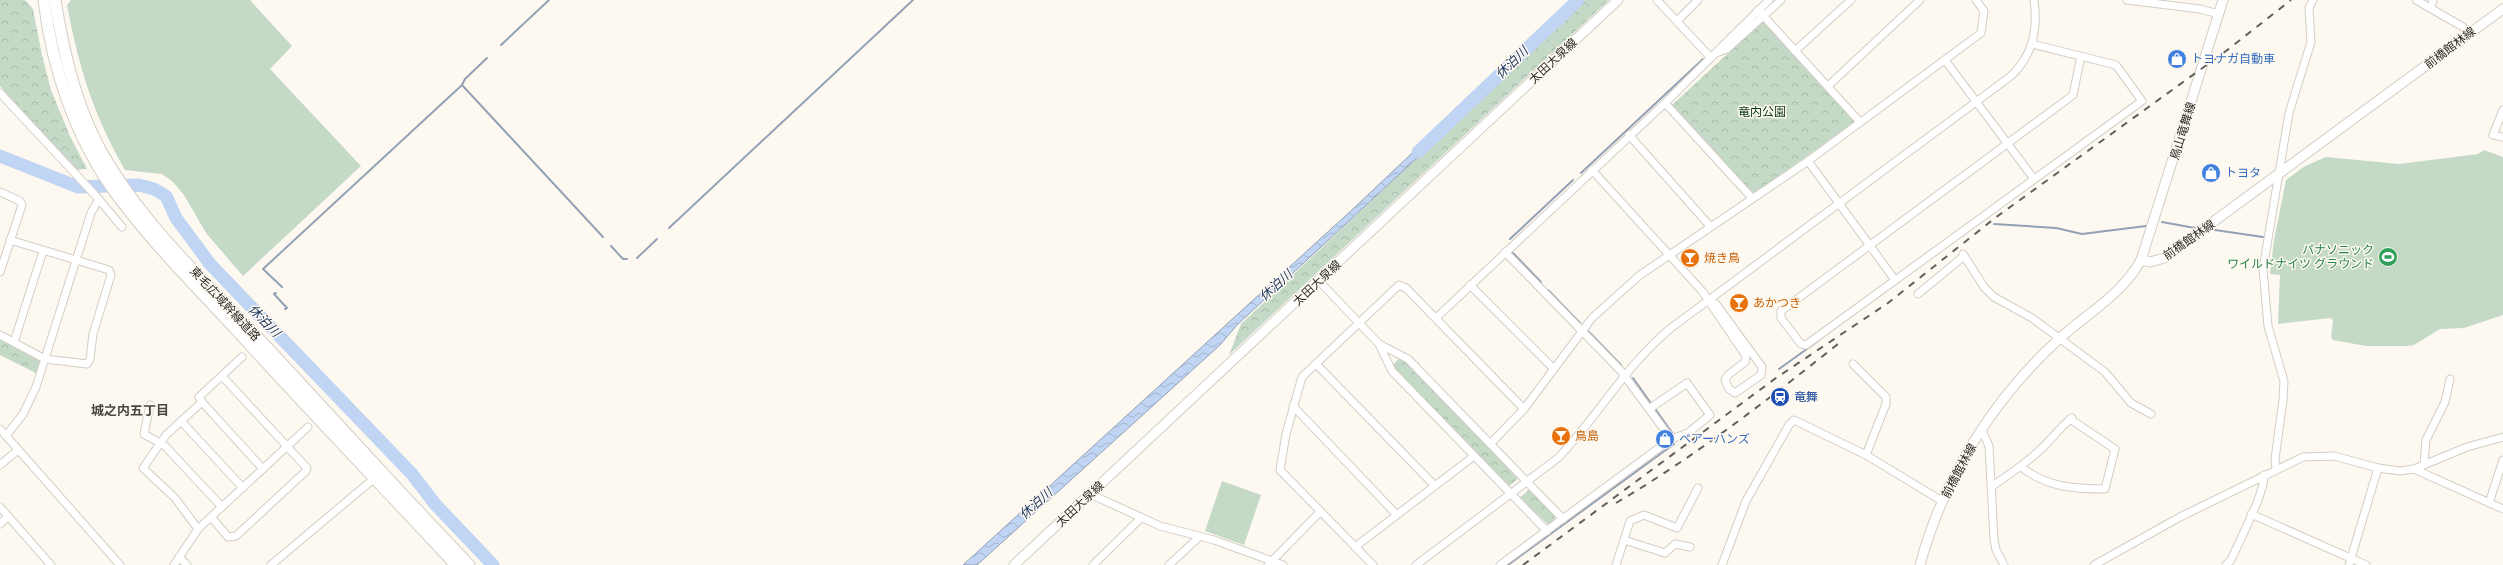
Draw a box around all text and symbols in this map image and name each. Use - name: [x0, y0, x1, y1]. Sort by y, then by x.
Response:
- street label: 前橋館林線: [2421, 24, 2479, 72]
- street label: 太田大泉線: [1526, 35, 1580, 87]
- water label: 休泊川: [1492, 42, 1534, 83]
- shop icon: トヨナガ自動車: [2166, 48, 2188, 70]
- place label: トヨナガ自動車: [2191, 51, 2275, 67]
- street label: 鳥山竜舞線: [2167, 100, 2199, 162]
- park label: 竜内公園: [1738, 104, 1786, 120]
- shop icon: トヨタ: [2200, 162, 2222, 184]
- place label: トヨタ: [2225, 165, 2261, 181]
- street label: 前橋館林線: [2160, 216, 2218, 264]
- place label: パナソニック ワイルドナイツ グラウンド: [2227, 242, 2374, 272]
- sports icon: パナソニック ワイルドナイツ グラウンド: [2377, 246, 2399, 268]
- bar icon: 焼き鳥: [1679, 247, 1701, 269]
- place label: 焼き鳥: [1704, 250, 1740, 266]
- street label: 太田大泉線: [1290, 257, 1344, 309]
- street label: 東毛広域幹線道路: [186, 263, 264, 345]
- water label: 休泊川: [1255, 265, 1298, 306]
- bar icon: あかつき: [1728, 292, 1750, 314]
- place label: あかつき: [1753, 295, 1801, 311]
- water label: 休泊川: [244, 301, 285, 343]
- station icon: 竜舞: [1769, 386, 1791, 408]
- place label: 竜舞: [1794, 389, 1818, 405]
- district label: 城之内五丁目: [91, 402, 169, 420]
- bar icon: 鳥島: [1550, 425, 1572, 447]
- place label: 鳥島: [1575, 428, 1599, 444]
- shop icon: ペアーハンズ: [1654, 428, 1676, 450]
- place label: ペアーハンズ: [1679, 431, 1750, 447]
- street label: 前橋館林線: [1938, 441, 1980, 501]
- street label: 太田大泉線: [1053, 478, 1107, 530]
- water label: 休泊川: [1015, 483, 1058, 524]

